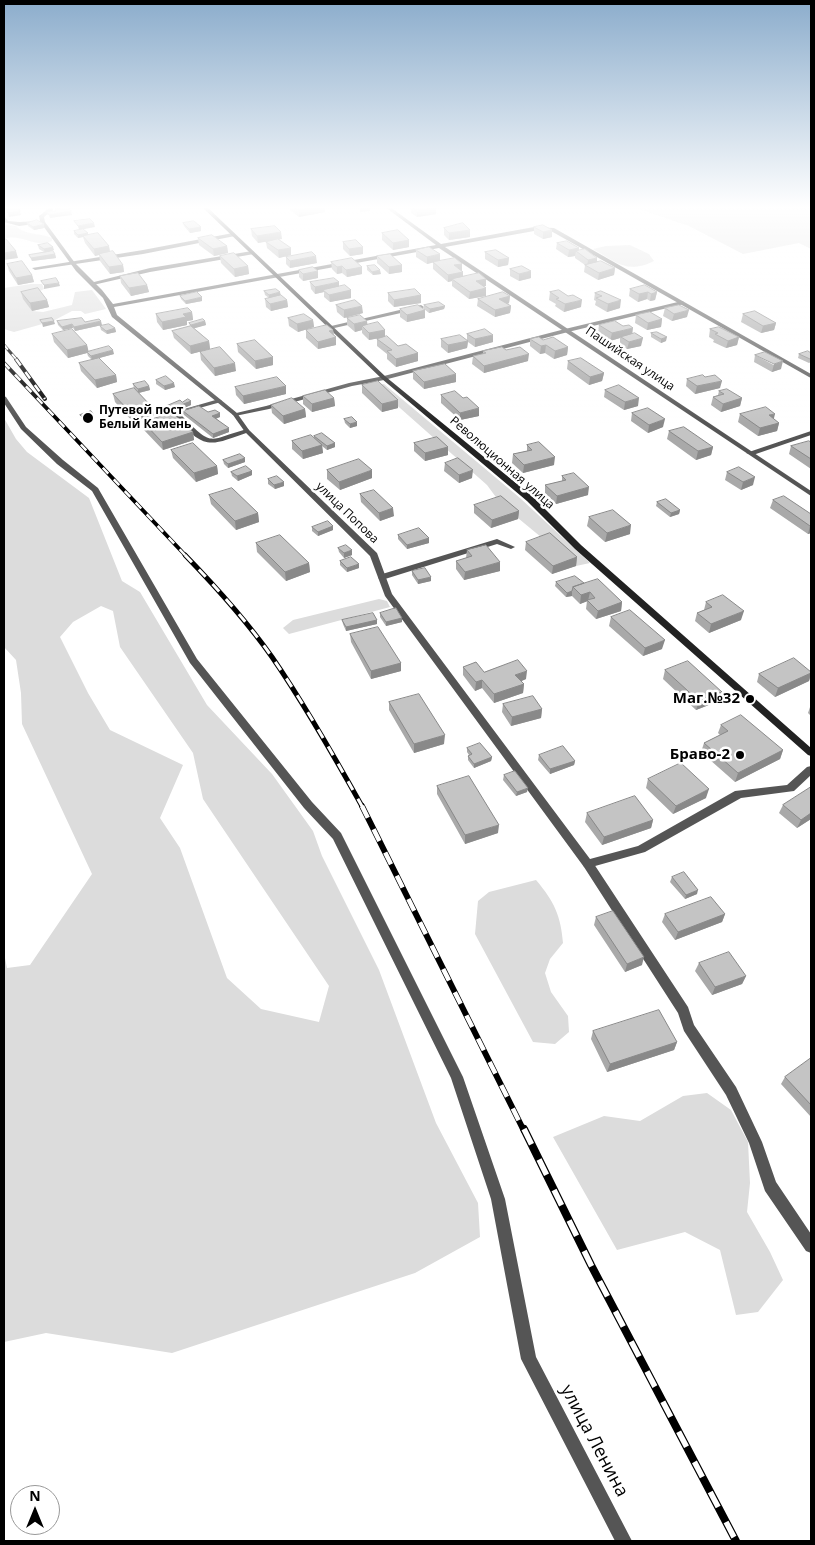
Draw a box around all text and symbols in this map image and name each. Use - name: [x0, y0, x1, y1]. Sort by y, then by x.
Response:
- street label: Пашийская улица: [583, 324, 677, 394]
- place label: Путевой пост Белый Камень: [99, 404, 191, 432]
- marker: Путевой пост Белый Камень: [81, 411, 95, 425]
- street label: Революционная улица: [447, 414, 557, 512]
- street label: улица Попова: [313, 479, 381, 547]
- place label: Маг.№32: [673, 690, 740, 708]
- marker: Маг.№32: [744, 693, 756, 705]
- place label: Браво-2: [670, 746, 730, 764]
- marker: Браво-2: [734, 749, 746, 761]
- street label: улица Ленина: [555, 1381, 633, 1501]
- north arrow: [10, 1485, 60, 1535]
- text: N: [29, 1486, 41, 1505]

